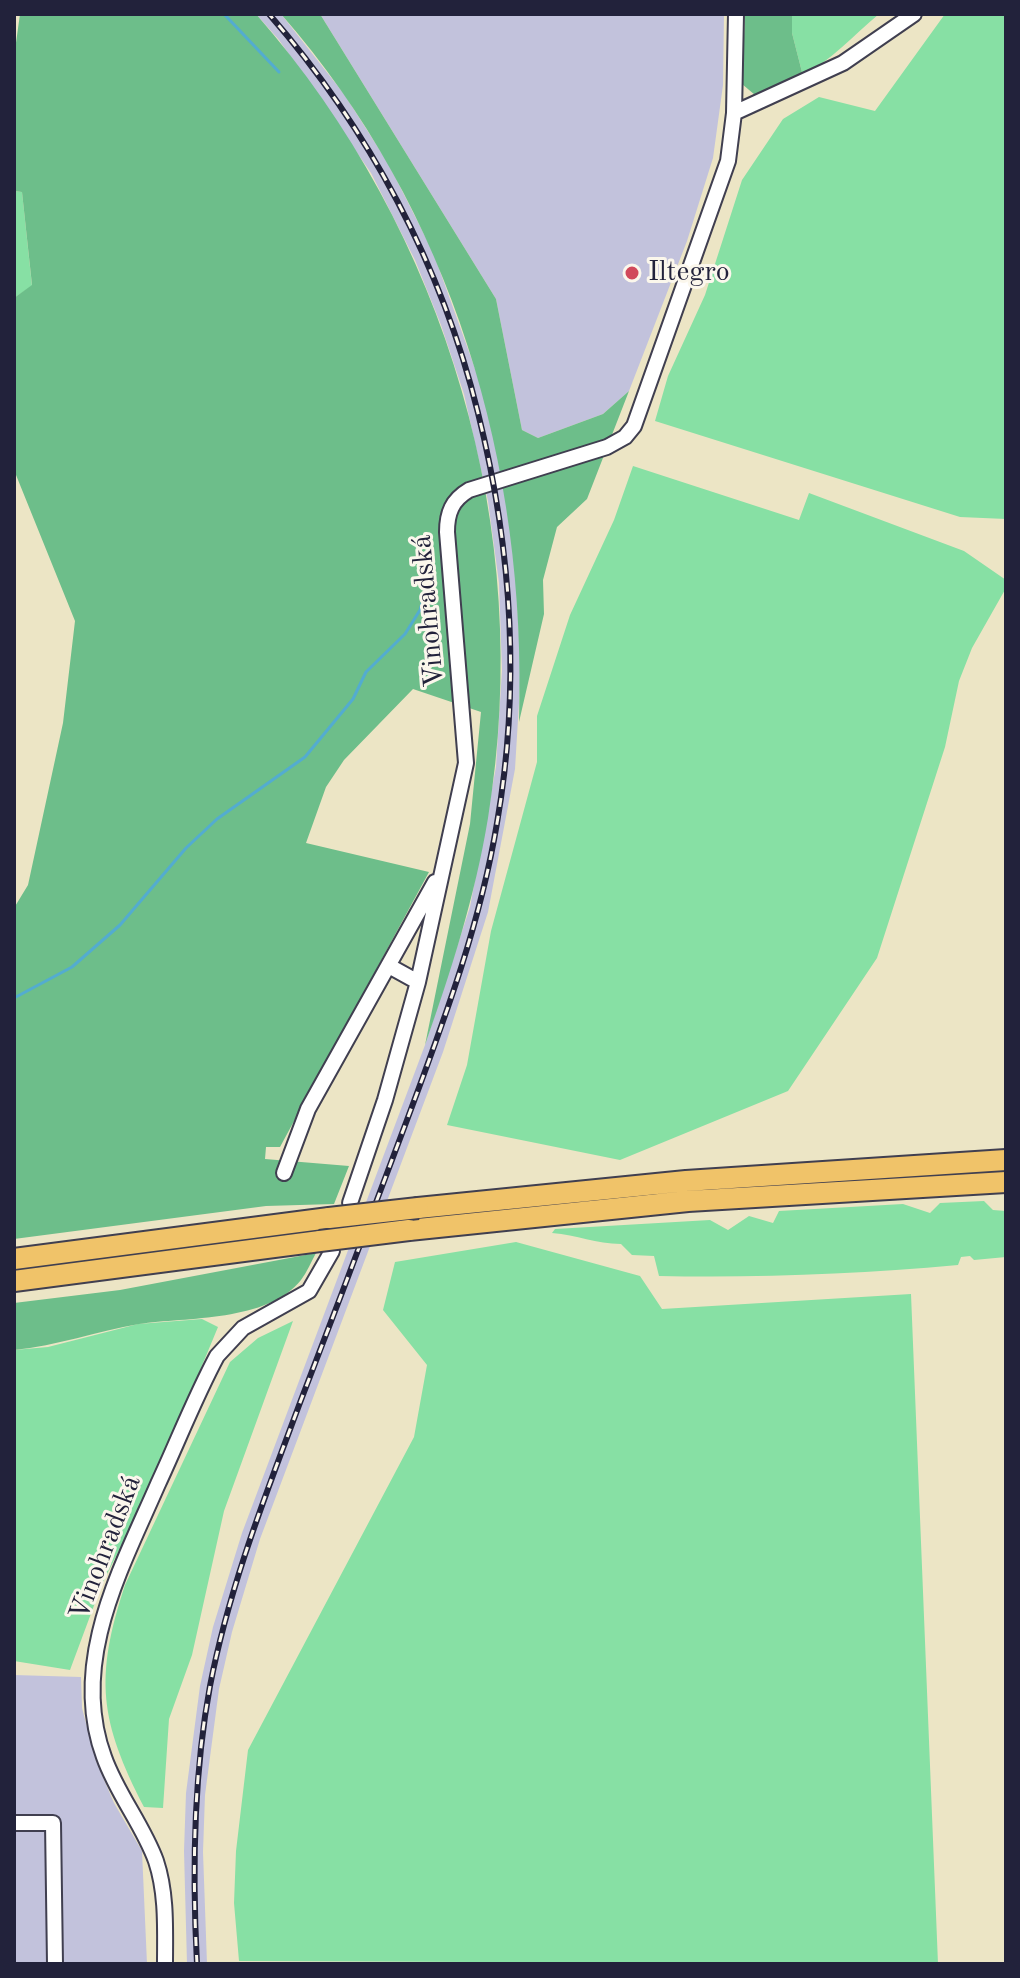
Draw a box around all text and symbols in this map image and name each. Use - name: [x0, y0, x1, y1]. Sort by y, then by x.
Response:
- place label: Iltegro: [648, 256, 730, 290]
- marker: Iltegro: [623, 264, 641, 282]
- street label: Vinohradská: [406, 533, 452, 689]
- street label: Vinohradská: [63, 1471, 149, 1625]

